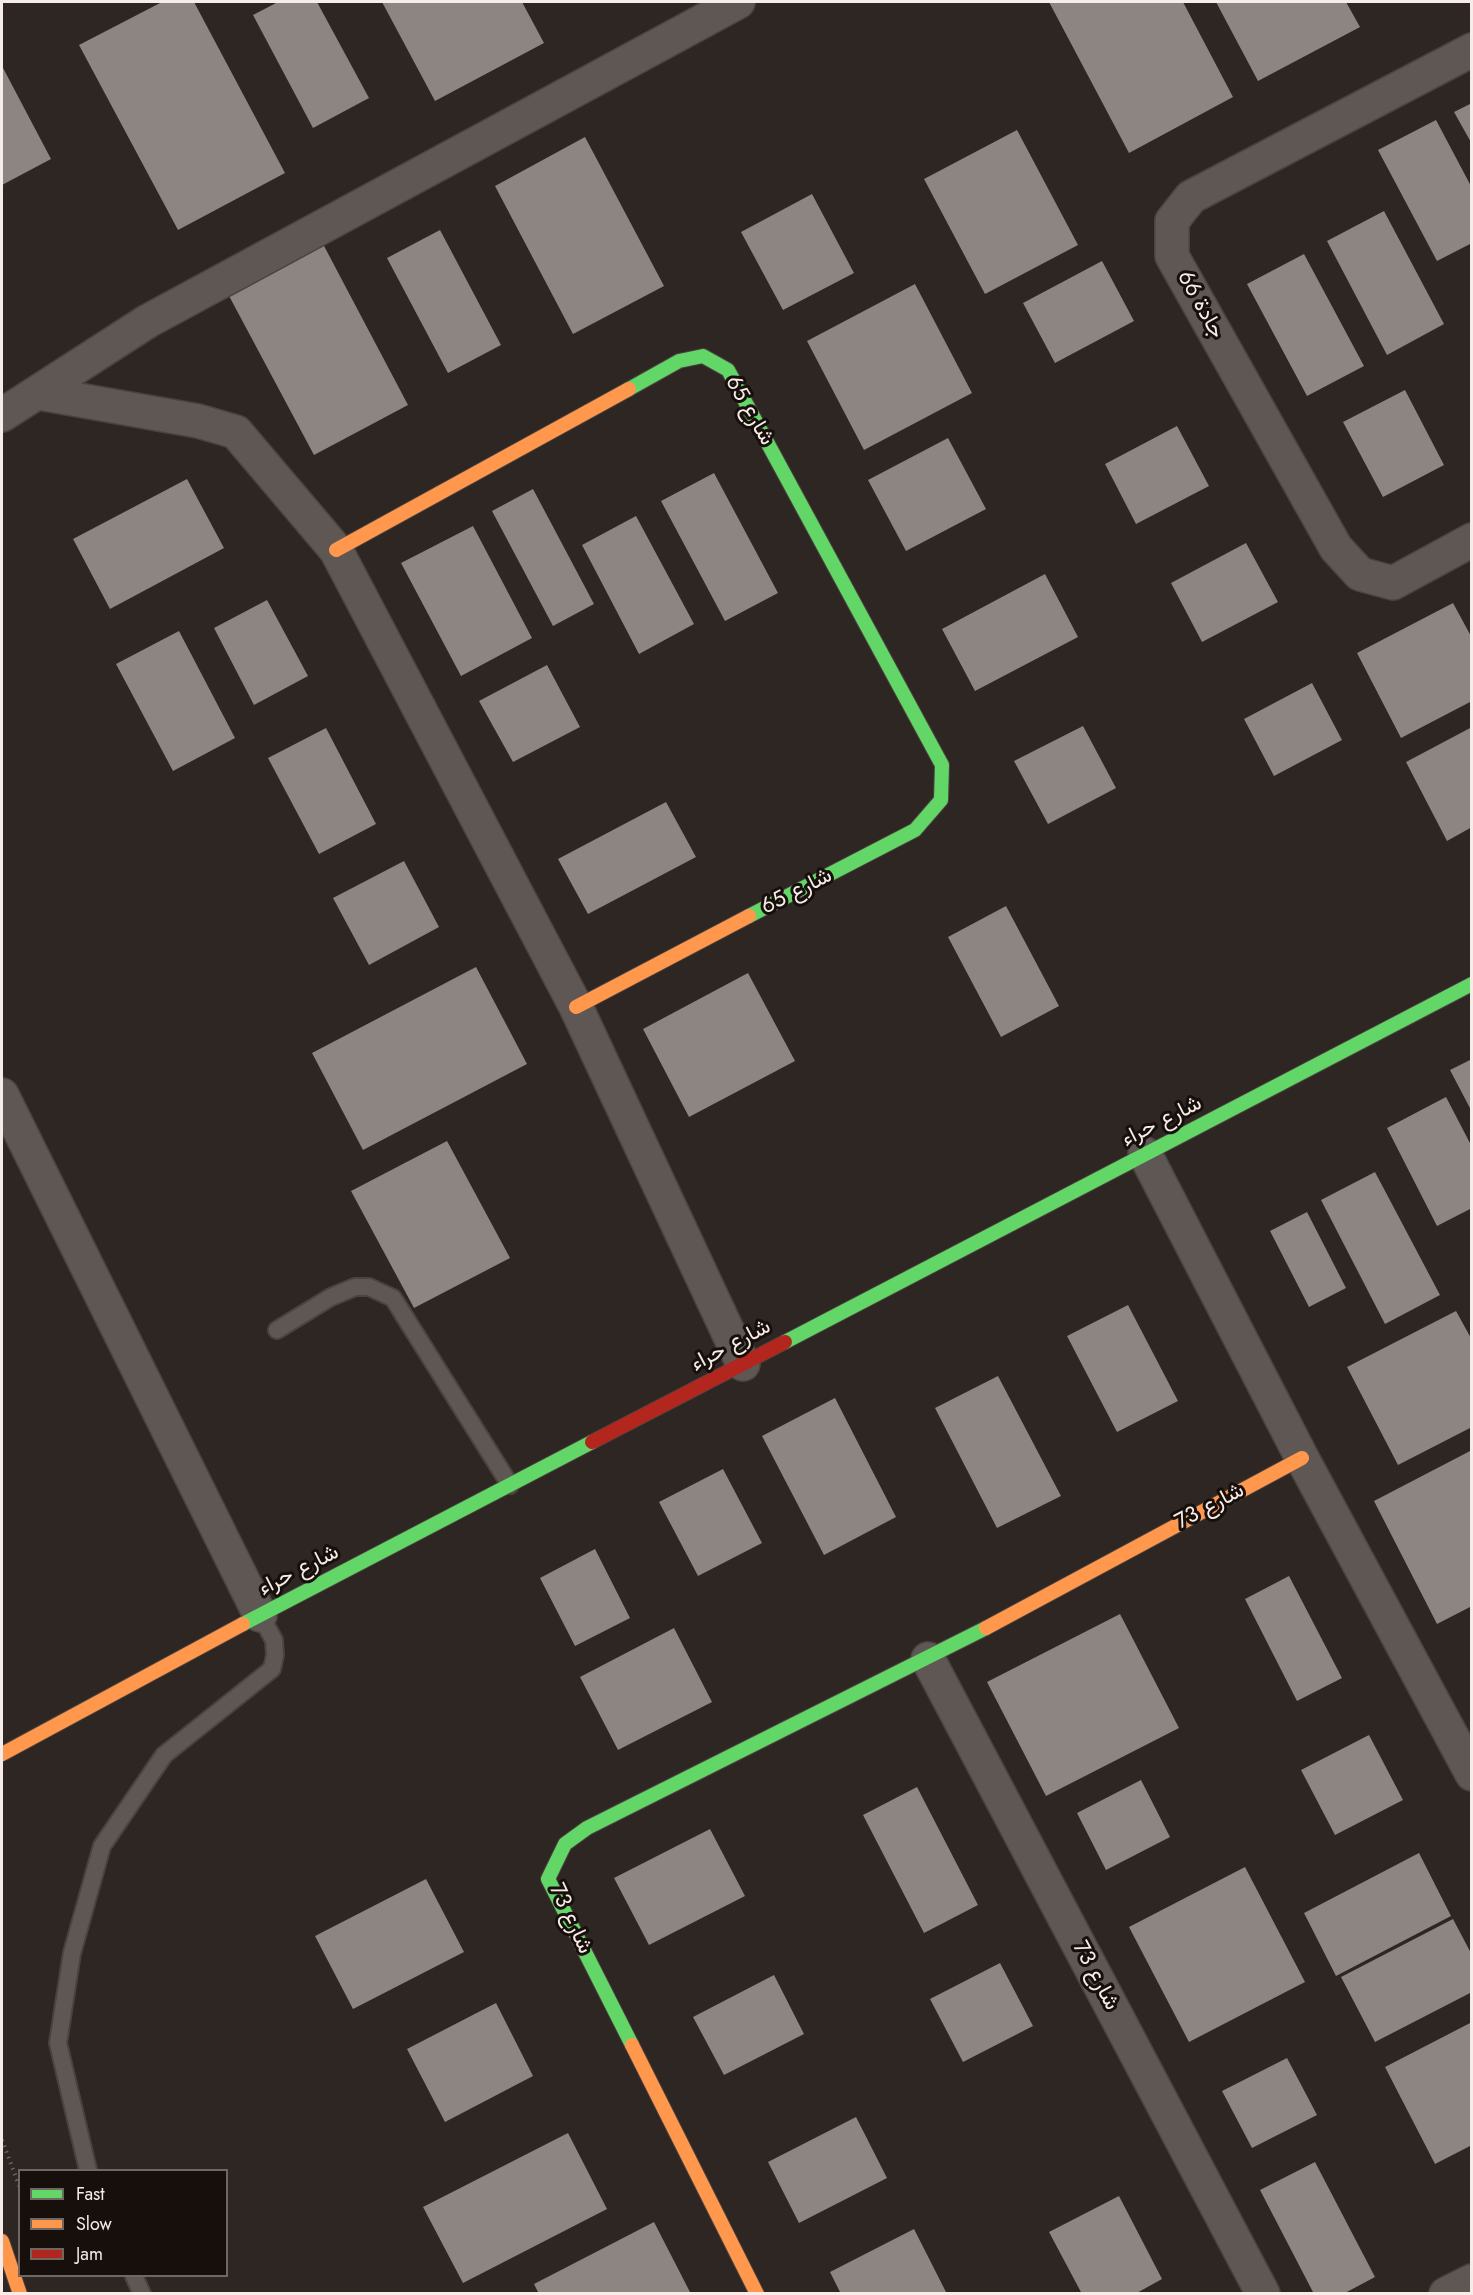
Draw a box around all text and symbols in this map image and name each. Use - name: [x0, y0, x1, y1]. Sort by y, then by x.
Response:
- street label: جادة 66: [1171, 267, 1229, 343]
- street label: شارع 65: [719, 372, 779, 450]
- street label: شارع 65: [757, 863, 837, 921]
- street label: شارع حراء: [1117, 1091, 1207, 1153]
- street label: شارع حراء: [687, 1314, 775, 1378]
- street label: شارع 73: [1171, 1478, 1249, 1536]
- street label: شارع حراء: [254, 1540, 344, 1602]
- street label: شارع 73: [542, 1880, 598, 1958]
- street label: شارع 73: [1066, 1937, 1124, 2015]
- legend: [18, 2169, 228, 2277]
- text: Fast: [76, 2181, 105, 2207]
- text: Slow: [76, 2211, 112, 2237]
- text: Jam: [76, 2241, 103, 2267]

